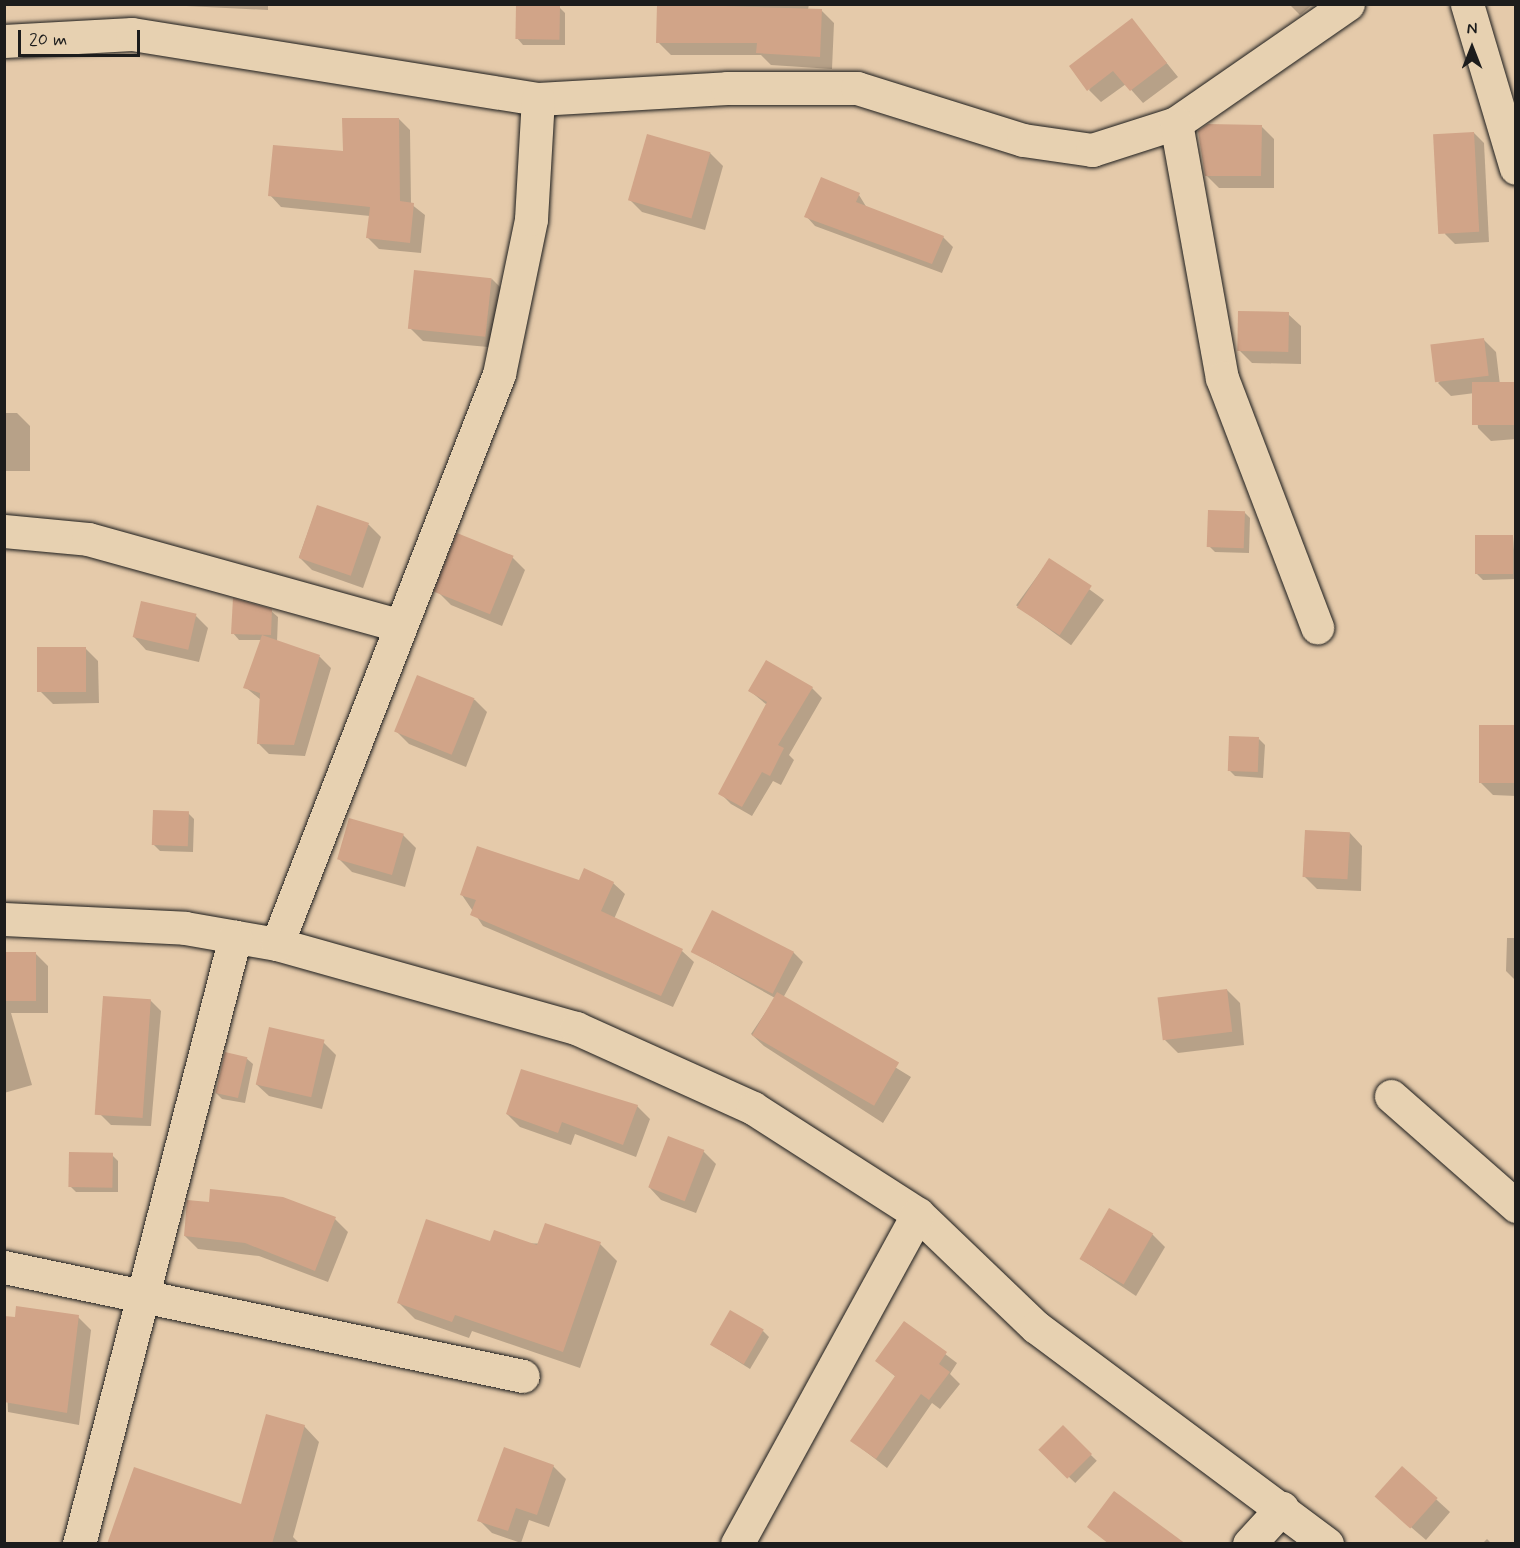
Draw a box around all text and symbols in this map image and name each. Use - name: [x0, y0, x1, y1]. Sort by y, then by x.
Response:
- scale bar: [21, 18, 142, 56]
- north arrow: [1442, 18, 1502, 78]
- text: N: [1467, 19, 1477, 40]
- text: 20 m: [29, 28, 67, 52]

